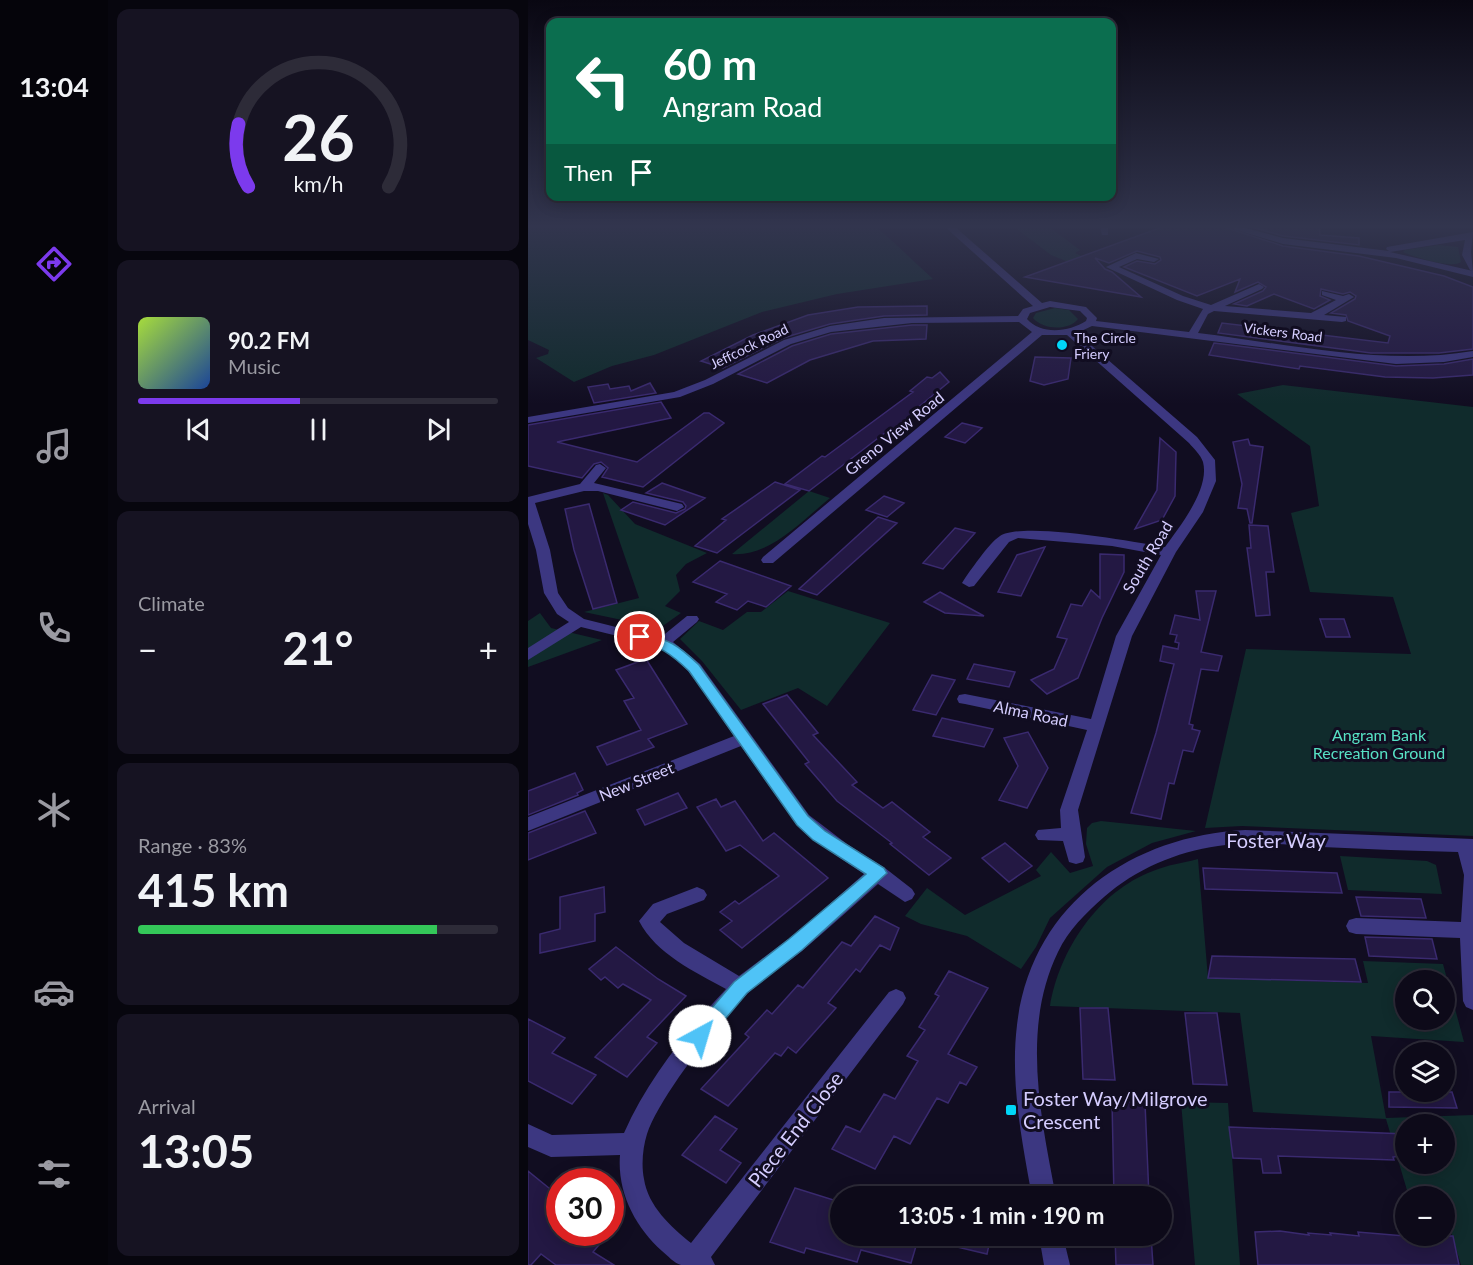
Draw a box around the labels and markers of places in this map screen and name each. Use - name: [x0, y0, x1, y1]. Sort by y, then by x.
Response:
- place label: The Circle Friery: [1074, 329, 1136, 362]
- marker: The Circle Friery: [1055, 338, 1069, 352]
- pin: [614, 611, 665, 662]
- place label: Foster Way/Milgrove Crescent: [1023, 1086, 1208, 1133]
- marker: Foster Way/Milgrove Crescent: [1004, 1103, 1018, 1117]

